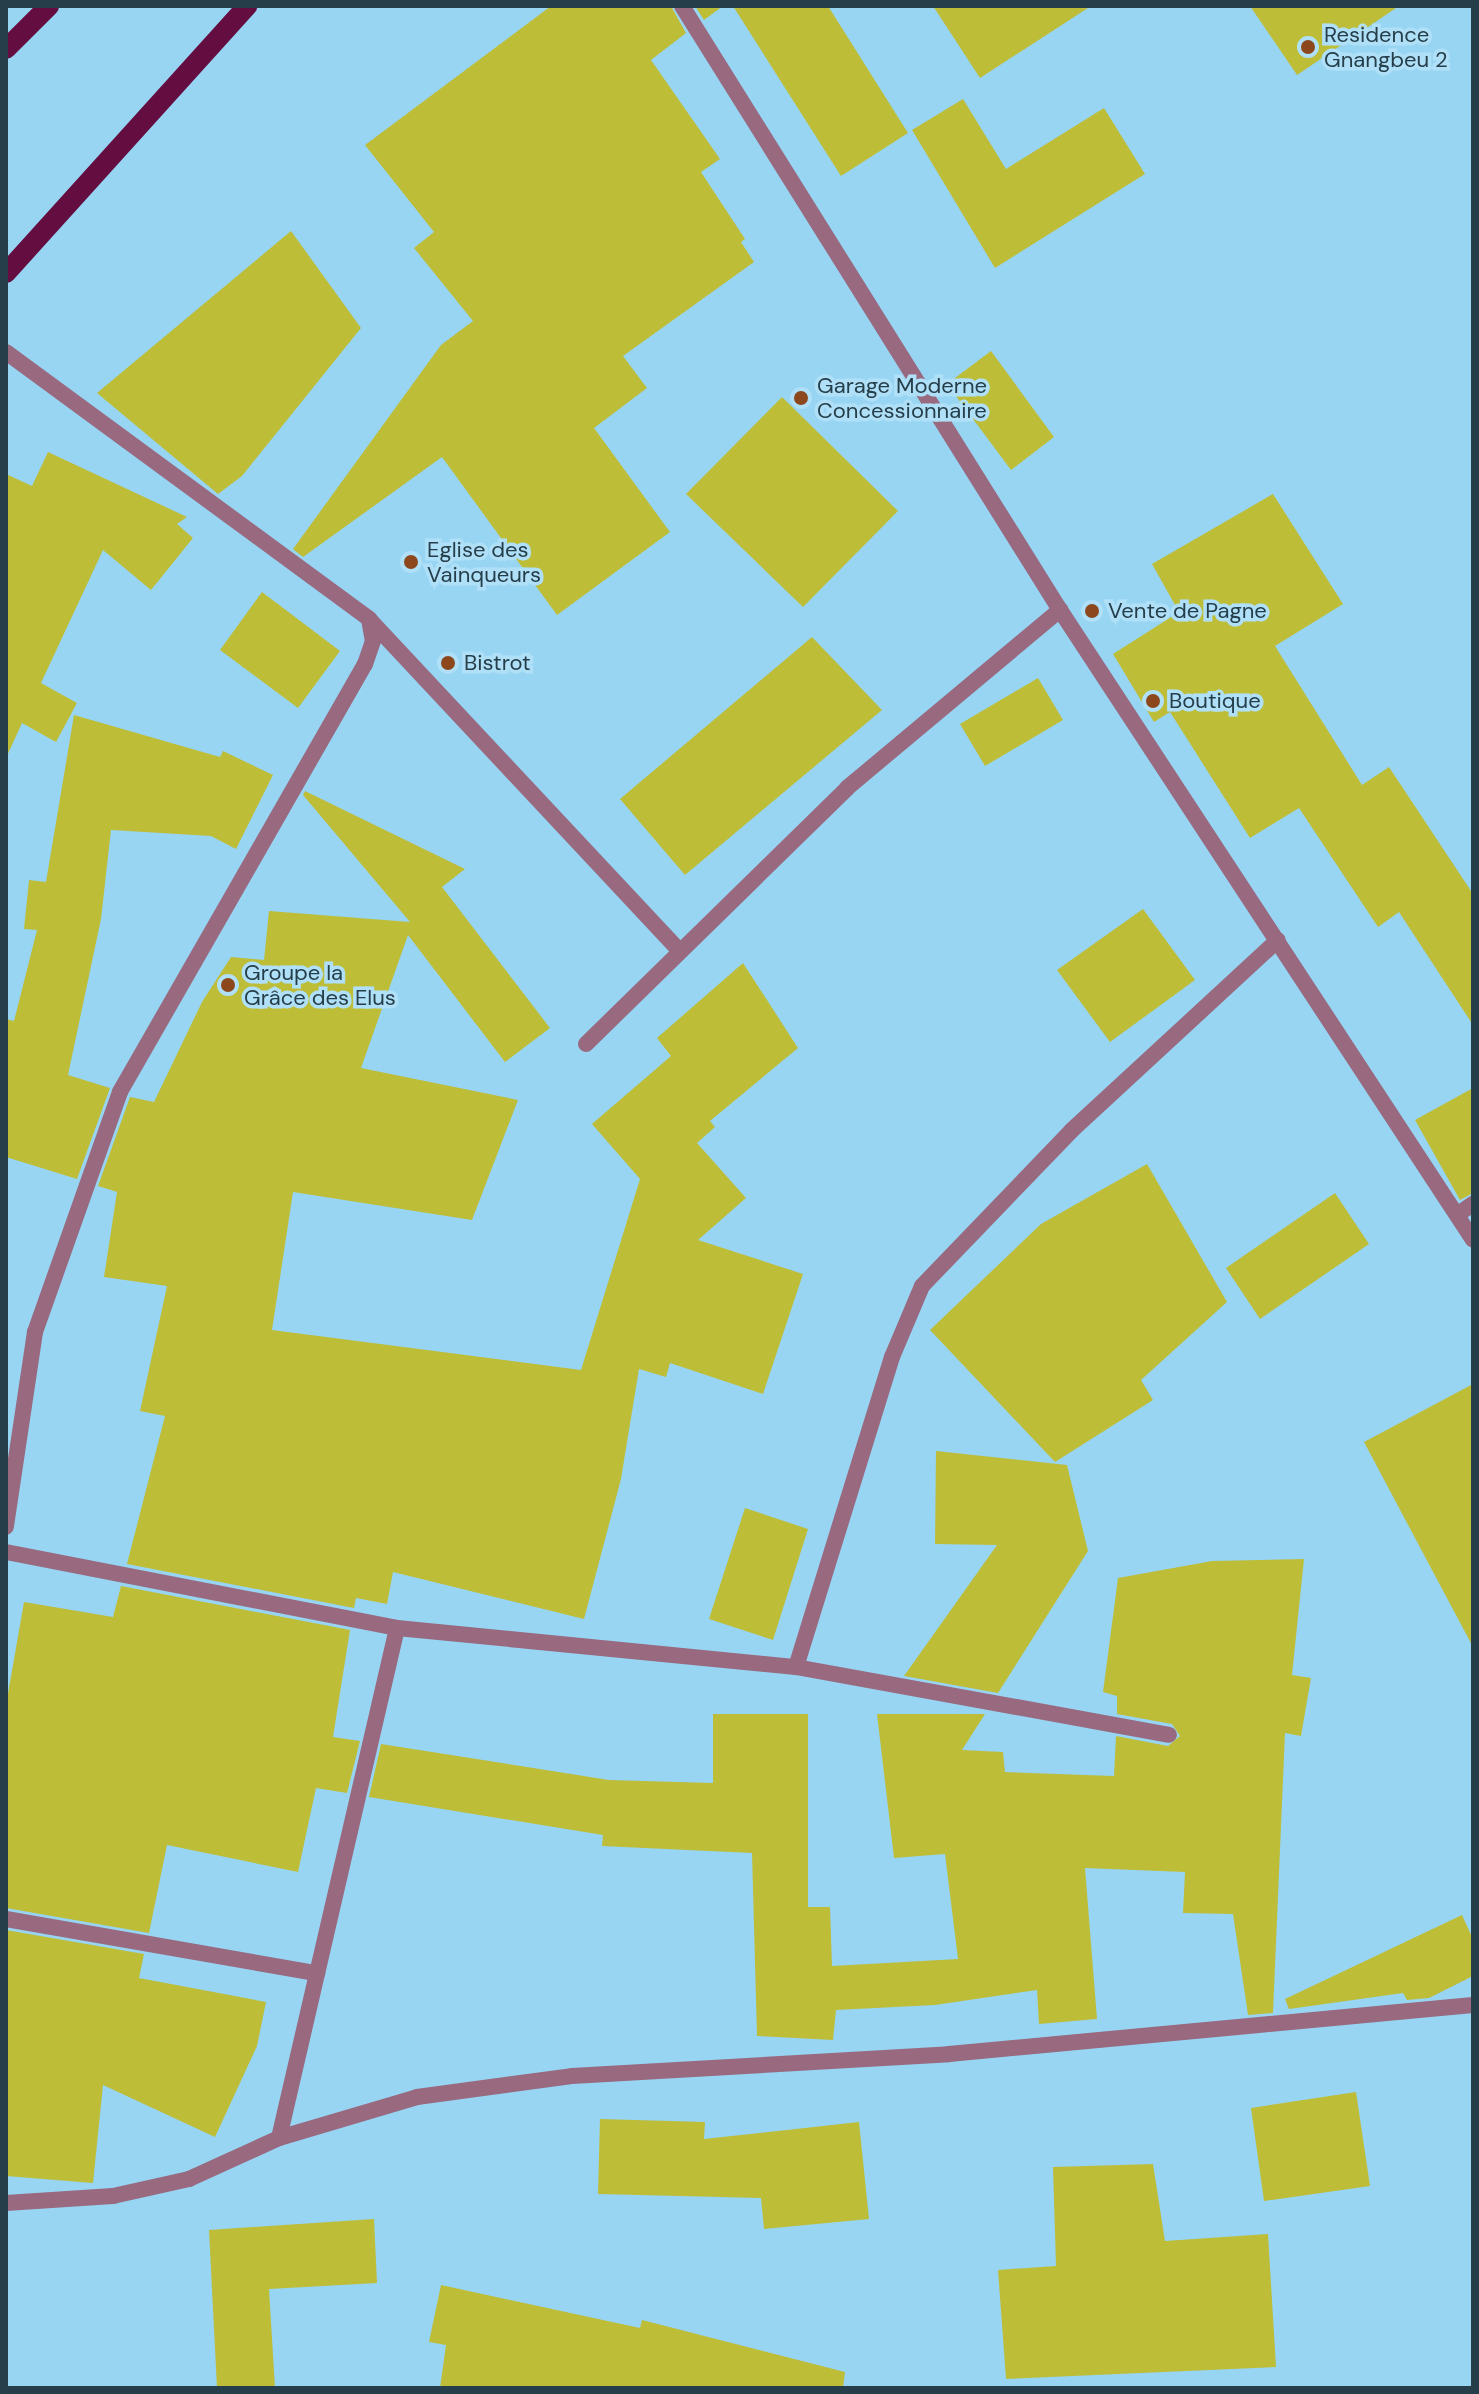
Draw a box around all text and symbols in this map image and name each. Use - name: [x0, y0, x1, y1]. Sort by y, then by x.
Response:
- place label: Residence Gnangbeu 2: [1324, 21, 1448, 72]
- marker: Residence Gnangbeu 2: [1299, 38, 1317, 56]
- place label: Garage Moderne Concessionnaire: [817, 372, 987, 424]
- marker: Garage Moderne Concessionnaire: [792, 389, 810, 407]
- place label: Eglise des Vainqueurs: [427, 536, 541, 588]
- marker: Eglise des Vainqueurs: [402, 553, 420, 571]
- place label: Vente de Pagne: [1108, 598, 1267, 624]
- marker: Vente de Pagne: [1083, 602, 1101, 620]
- place label: Bistrot: [464, 650, 531, 676]
- marker: Bistrot: [439, 654, 457, 672]
- place label: Boutique: [1169, 688, 1261, 714]
- marker: Boutique: [1144, 692, 1162, 710]
- place label: Groupe la Grâce des Elus: [244, 959, 396, 1010]
- marker: Groupe la Grâce des Elus: [219, 976, 237, 994]

